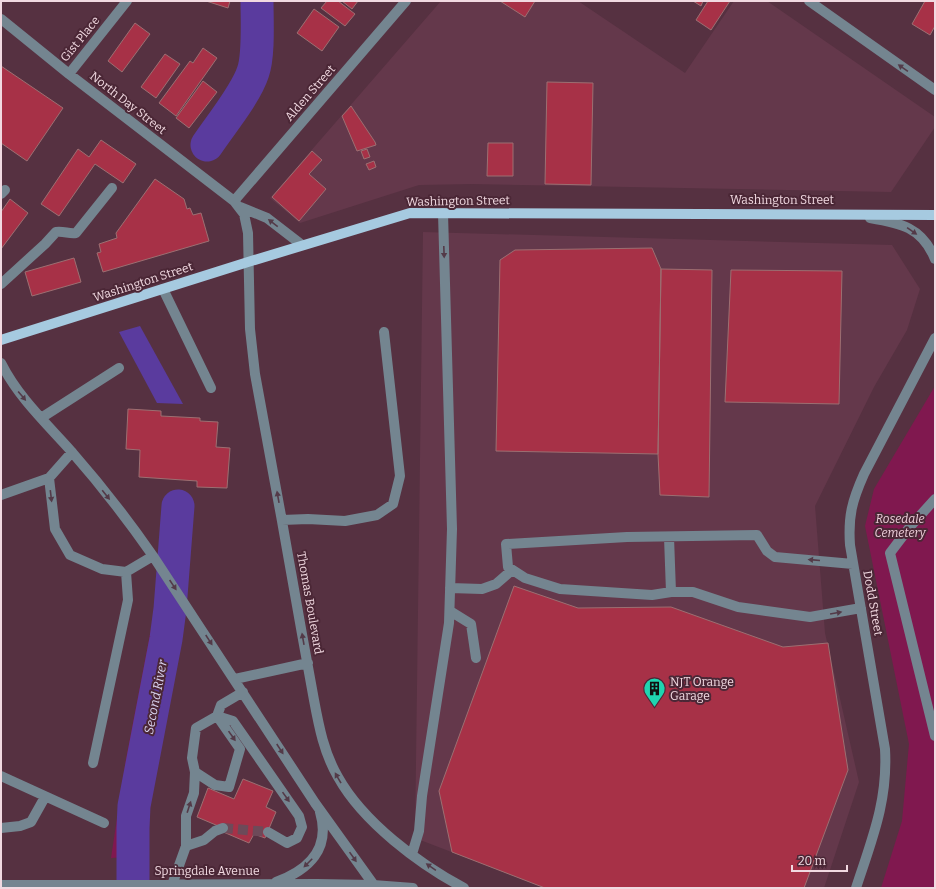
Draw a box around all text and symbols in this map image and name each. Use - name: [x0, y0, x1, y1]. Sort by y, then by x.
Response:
- street label: Gist Place: [57, 14, 103, 64]
- street label: Alden Street: [282, 62, 338, 124]
- one-way arrow: [898, 64, 908, 72]
- street label: North Day Street: [87, 69, 169, 137]
- street label: Washington Street: [406, 193, 511, 209]
- street label: Washington Street: [730, 193, 835, 207]
- one-way arrow: [268, 218, 279, 227]
- one-way arrow: [907, 227, 917, 235]
- one-way arrow: [441, 246, 447, 259]
- street label: Washington Street: [91, 259, 195, 305]
- one-way arrow: [18, 390, 27, 401]
- one-way arrow: [102, 489, 110, 500]
- one-way arrow: [48, 490, 54, 502]
- one-way arrow: [274, 491, 280, 504]
- park label: Rosedale Cemetery: [874, 512, 927, 540]
- street label: Thomas Boulevard: [294, 551, 326, 655]
- one-way arrow: [808, 557, 820, 564]
- street label: Dodd Street: [860, 569, 886, 637]
- one-way arrow: [169, 580, 177, 590]
- one-way arrow: [829, 610, 842, 616]
- one-way arrow: [300, 633, 306, 645]
- one-way arrow: [205, 635, 213, 645]
- water label: Second River: [141, 658, 170, 735]
- place label: NJT Orange Garage: [670, 675, 734, 703]
- building icon: NJT Orange Garage: [641, 676, 667, 709]
- one-way arrow: [228, 731, 236, 742]
- one-way arrow: [276, 744, 284, 754]
- one-way arrow: [335, 772, 342, 784]
- one-way arrow: [282, 792, 290, 802]
- one-way arrow: [186, 801, 192, 813]
- scale bar: [792, 847, 847, 873]
- one-way arrow: [349, 851, 357, 862]
- text: 20 m: [798, 854, 827, 868]
- one-way arrow: [303, 859, 313, 868]
- one-way arrow: [425, 863, 436, 871]
- street label: Springdale Avenue: [155, 864, 259, 878]

